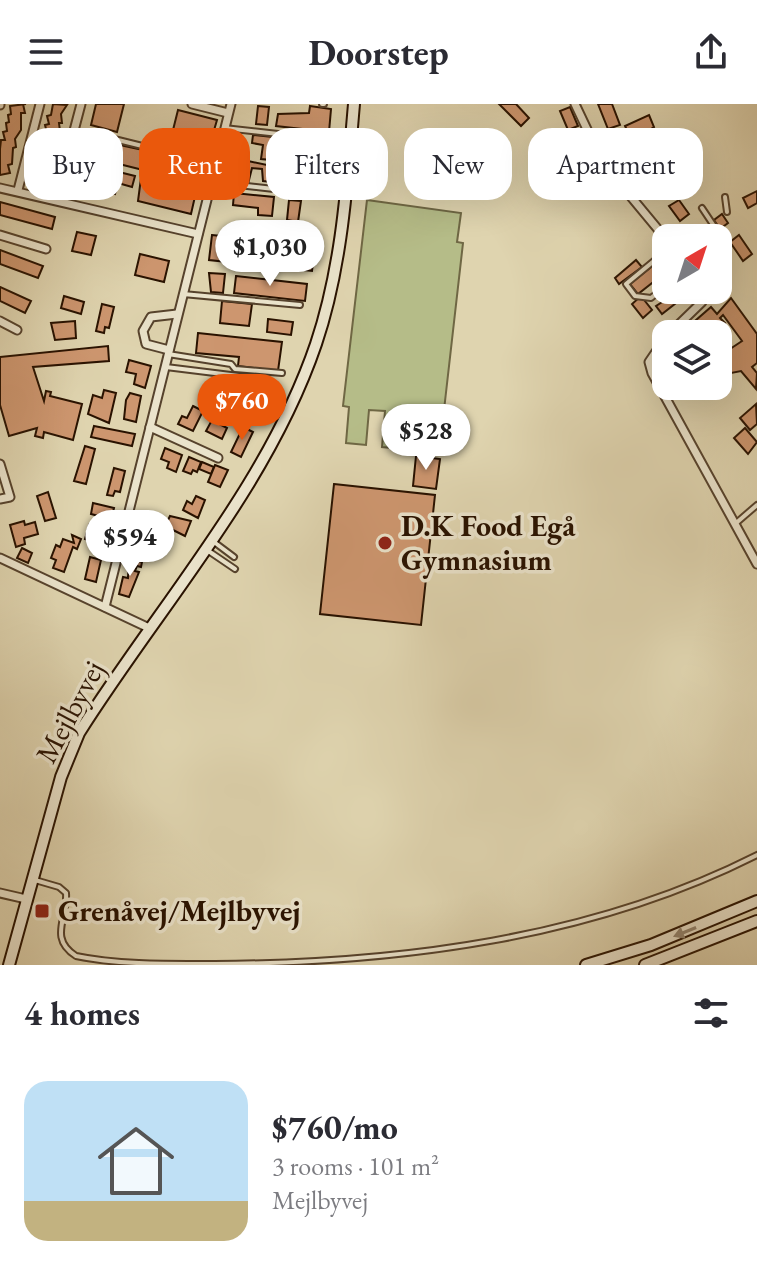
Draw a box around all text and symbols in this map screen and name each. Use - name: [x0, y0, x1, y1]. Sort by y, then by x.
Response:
- text: Doorstep: [308, 29, 449, 76]
- icon: menu: [24, 30, 68, 74]
- icon: share: [689, 30, 733, 74]
- chip: Buy: [24, 128, 123, 200]
- chip: Rent: [139, 128, 250, 200]
- chip: Filters: [266, 128, 388, 200]
- chip: New: [404, 128, 512, 200]
- chip: Apartment: [528, 128, 703, 200]
- pin: $1,030: [205, 220, 335, 288]
- north arrow: [652, 224, 732, 304]
- map controls: [652, 224, 732, 400]
- text: $1,030: [233, 229, 307, 263]
- button: layers: [652, 320, 732, 400]
- pin: $760: [195, 374, 289, 442]
- text: $760: [215, 383, 269, 417]
- pin: $528: [379, 404, 473, 472]
- text: $528: [399, 413, 453, 447]
- place label: D.K Food Egå Gymnasium: [401, 506, 576, 579]
- pin: $594: [83, 510, 177, 578]
- text: $594: [103, 519, 157, 553]
- marker: D.K Food Egå Gymnasium: [376, 534, 394, 552]
- street label: Mejlbyvej: [26, 654, 113, 770]
- place label: Grenåvej/Mejlbyvej: [58, 891, 300, 930]
- marker: Grenåvej/Mejlbyvej: [33, 902, 51, 920]
- one-way arrow: [673, 926, 697, 939]
- text: 4 homes: [24, 991, 140, 1035]
- icon: filters: [689, 991, 733, 1035]
- text: $760/mo: [272, 1105, 398, 1149]
- icon: home: [88, 1113, 184, 1209]
- text: 3 rooms · 101 m²: [272, 1149, 439, 1183]
- text: Mejlbyvej: [272, 1183, 368, 1217]

